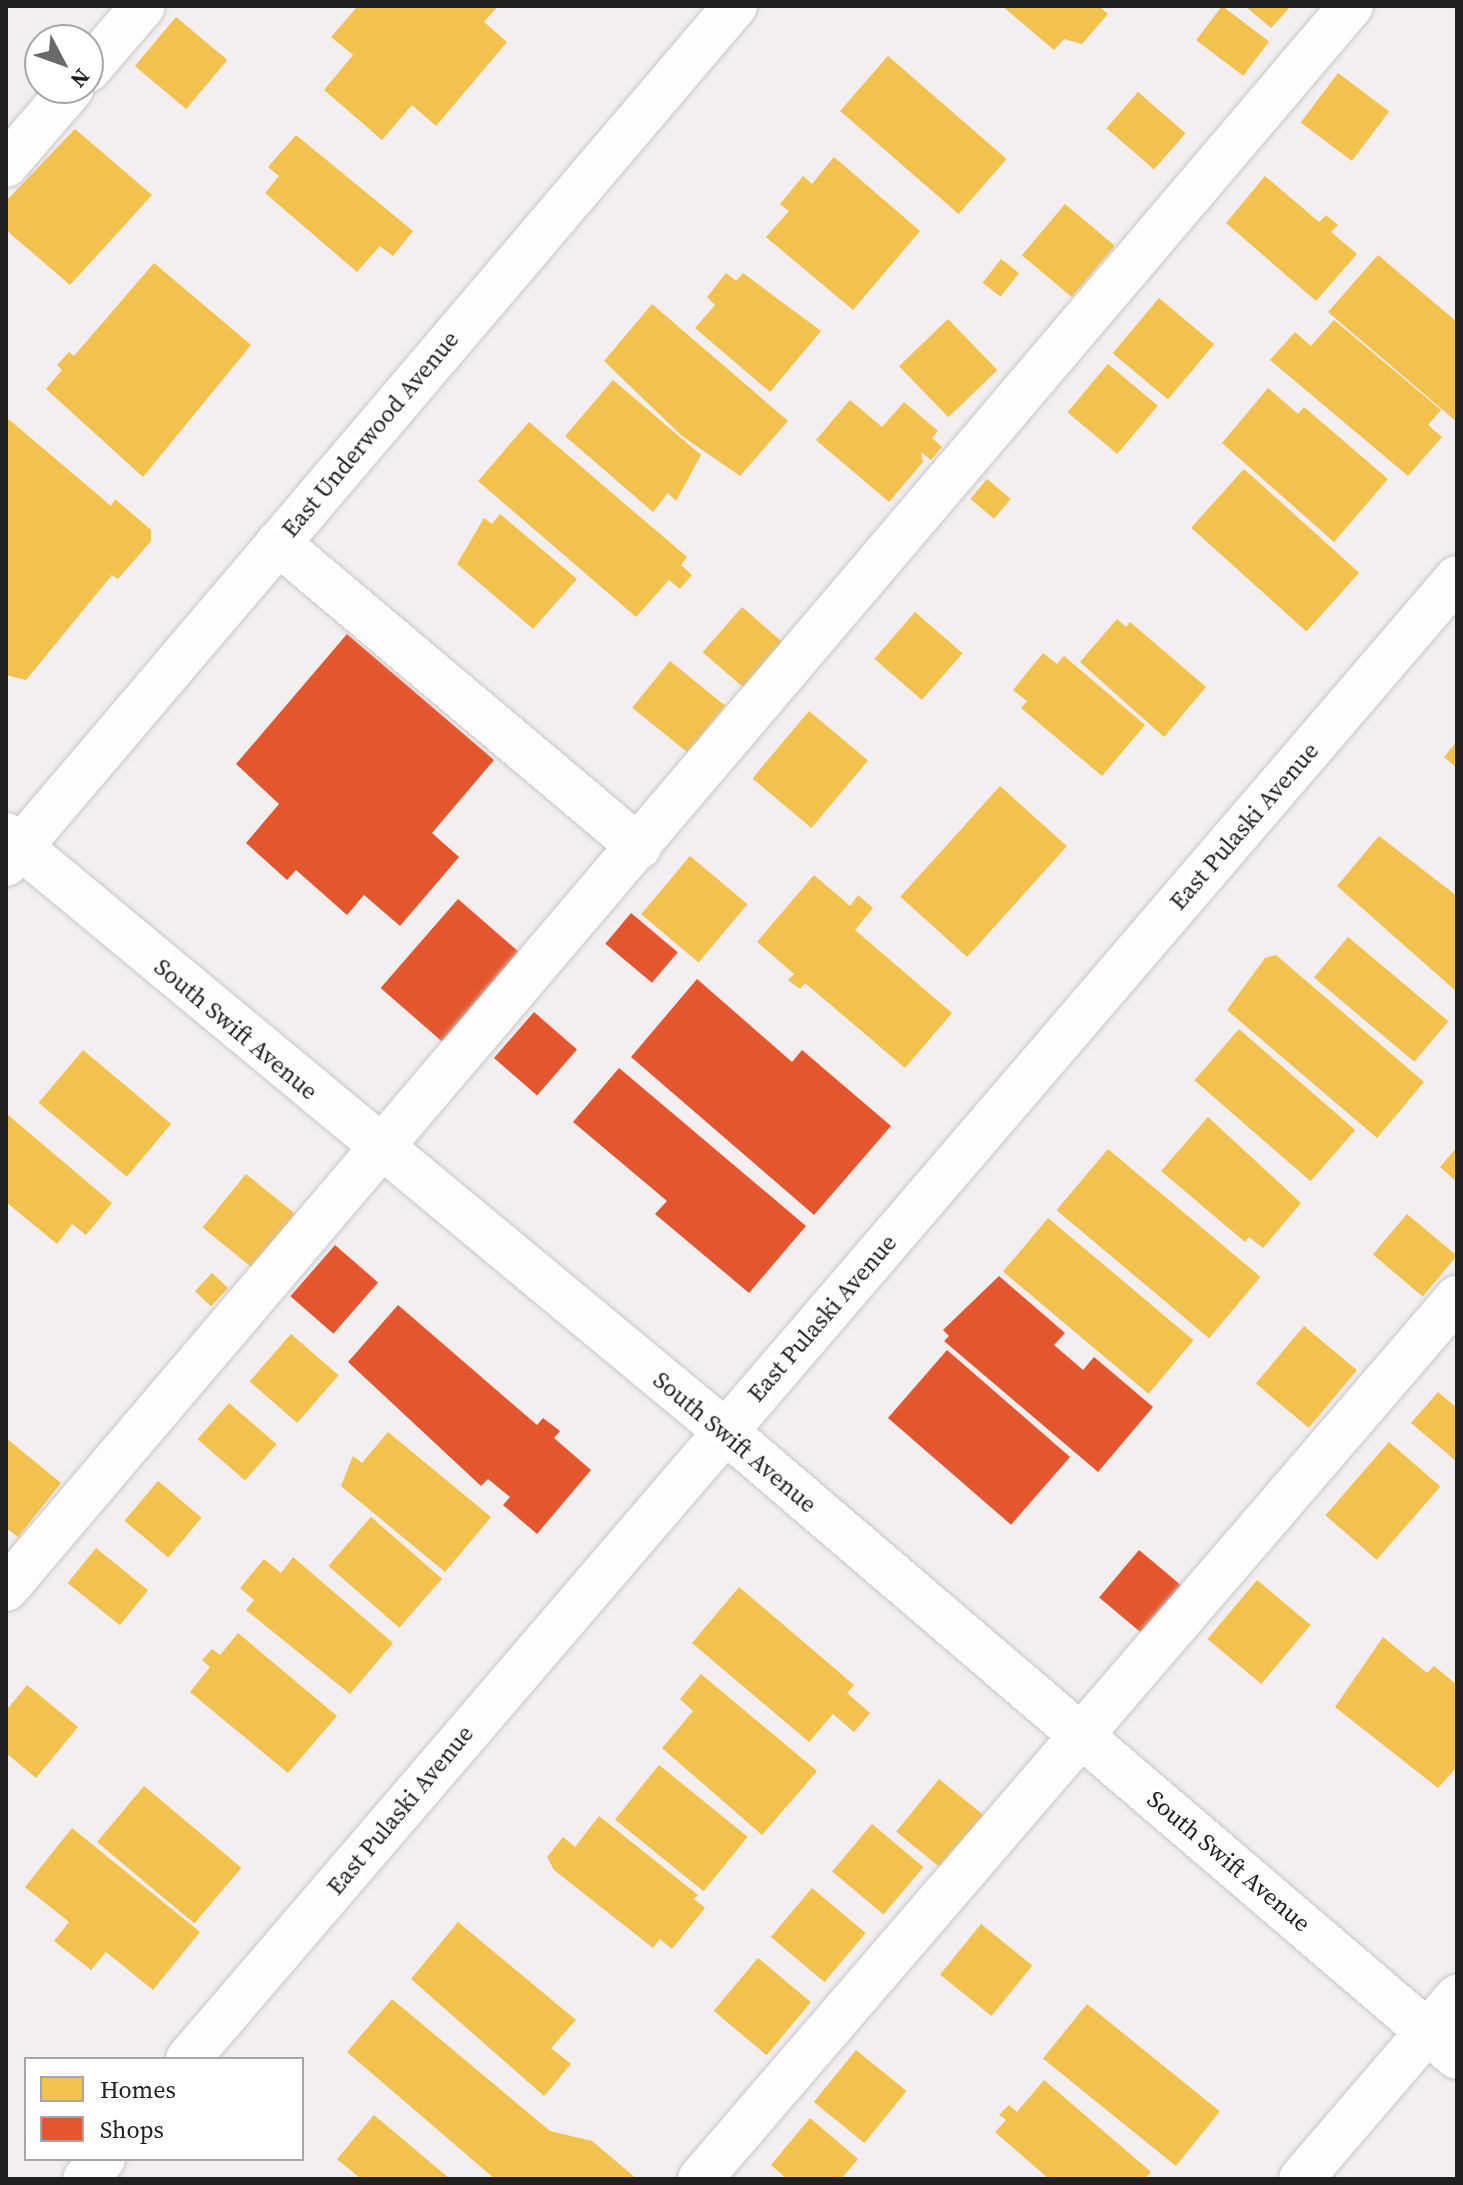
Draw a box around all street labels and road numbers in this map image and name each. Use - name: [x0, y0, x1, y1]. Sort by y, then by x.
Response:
- street label: East Underwood Avenue: [275, 325, 465, 543]
- street label: East Pulaski Avenue: [1163, 736, 1325, 916]
- street label: South Swift Avenue: [149, 952, 323, 1106]
- street label: East Pulaski Avenue: [741, 1228, 903, 1408]
- street label: South Swift Avenue: [648, 1365, 822, 1519]
- street label: East Pulaski Avenue: [321, 1719, 479, 1901]
- street label: South Swift Avenue: [1142, 1784, 1316, 1938]

